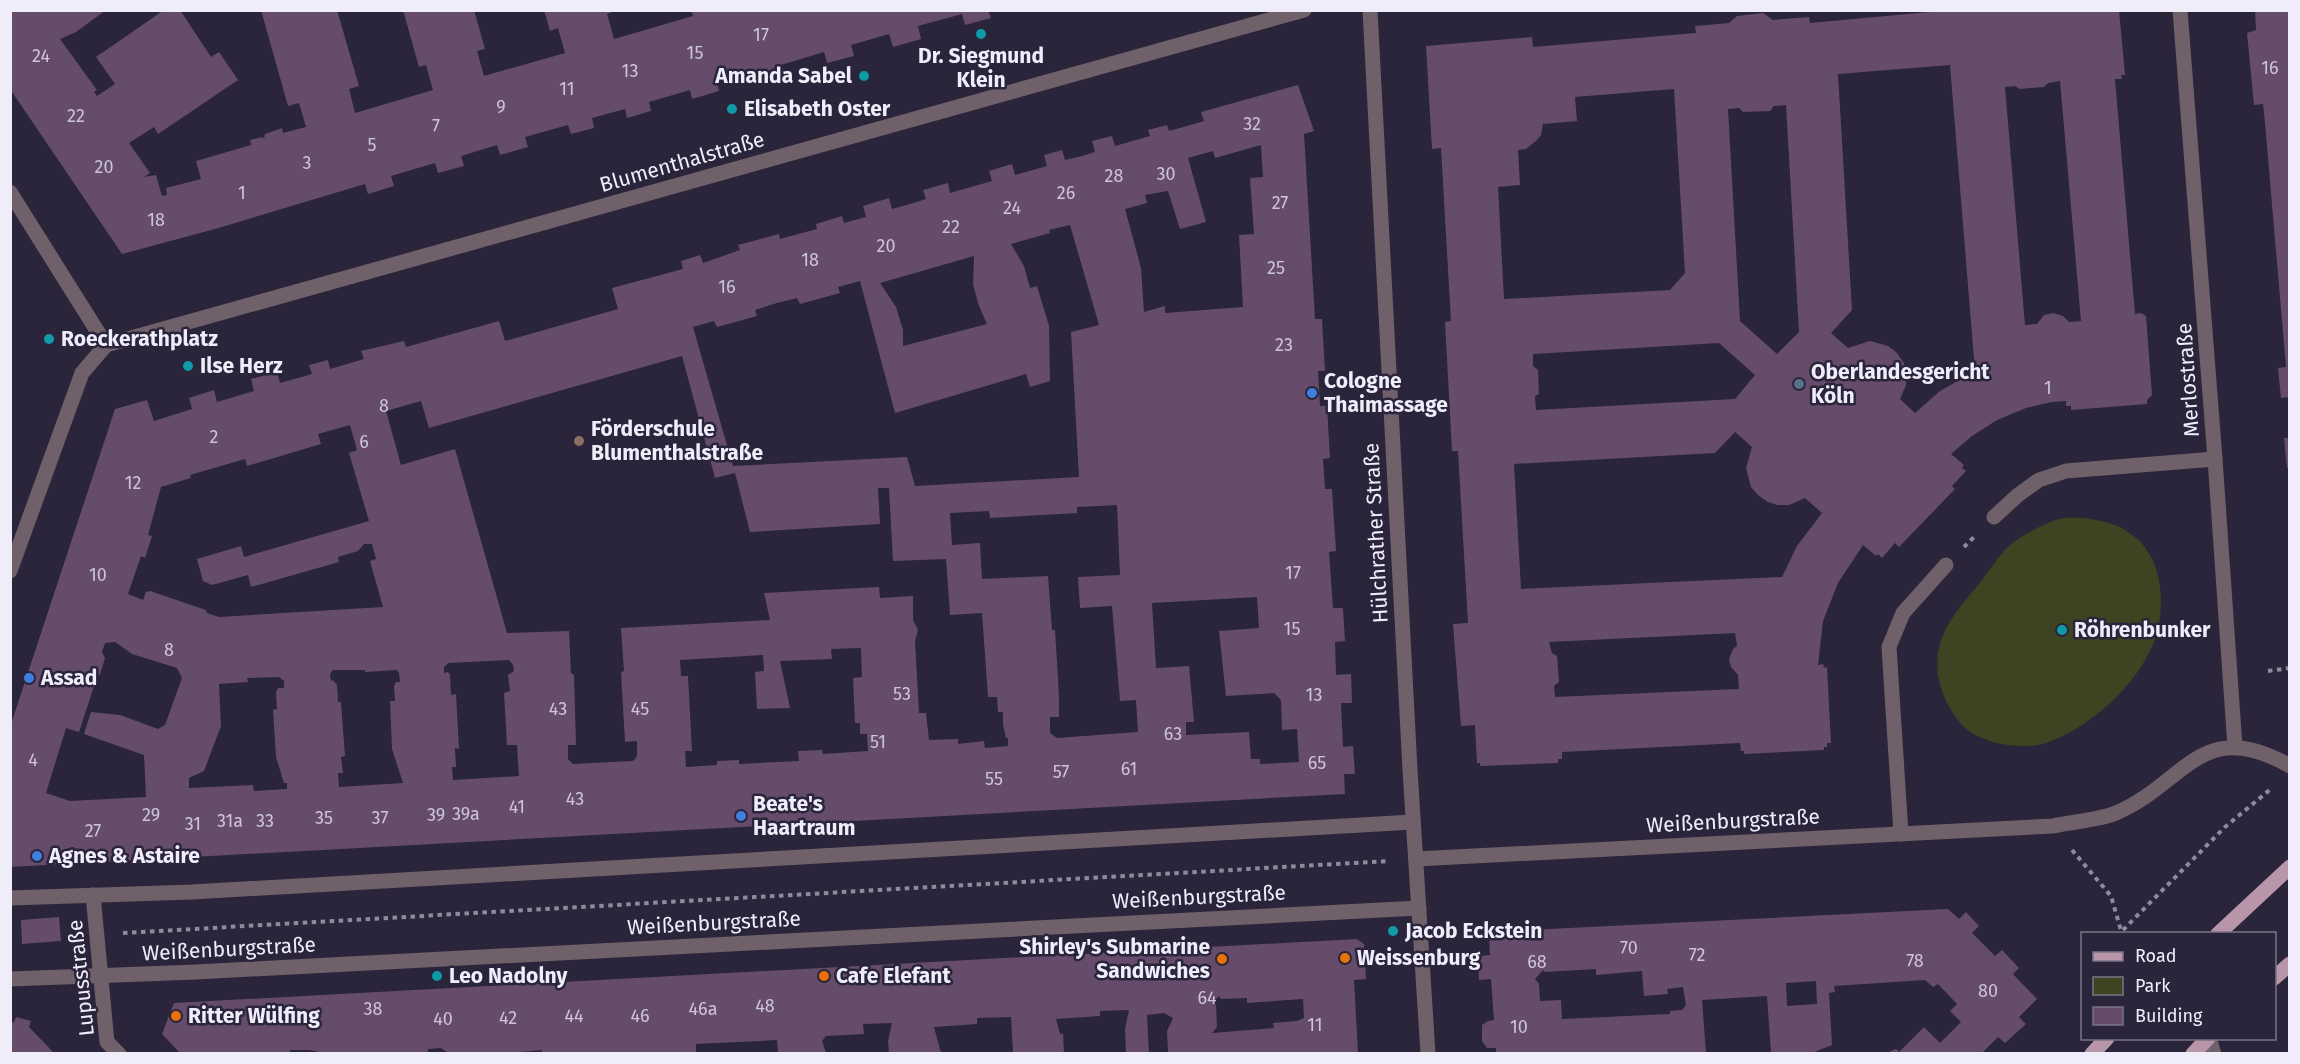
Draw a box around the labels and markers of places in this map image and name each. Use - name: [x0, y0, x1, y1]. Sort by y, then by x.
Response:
- marker: Dr. Siegmund Klein: [974, 27, 988, 41]
- place label: Dr. Siegmund Klein: [918, 43, 1044, 93]
- place label: Amanda Sabel: [714, 63, 853, 89]
- marker: Amanda Sabel: [857, 69, 871, 83]
- place label: Elisabeth Oster: [744, 96, 891, 122]
- marker: Elisabeth Oster: [725, 102, 739, 116]
- place label: Roeckerathplatz: [61, 326, 218, 352]
- marker: Roeckerathplatz: [42, 332, 56, 346]
- place label: Ilse Herz: [200, 353, 283, 379]
- marker: Ilse Herz: [181, 359, 195, 373]
- place label: Oberlandesgericht Köln: [1811, 359, 1990, 409]
- place label: Cologne Thaimassage: [1324, 368, 1448, 418]
- marker: Oberlandesgericht Köln: [1792, 377, 1806, 391]
- marker: Cologne Thaimassage: [1305, 386, 1319, 400]
- place label: Förderschule Blumenthalstraße: [591, 416, 764, 466]
- marker: Förderschule Blumenthalstraße: [572, 434, 586, 448]
- place label: Röhrenbunker: [2074, 617, 2211, 643]
- marker: Röhrenbunker: [2055, 623, 2069, 637]
- place label: Assad: [40, 665, 97, 691]
- marker: Assad: [22, 671, 36, 685]
- place label: Beate's Haartraum: [753, 791, 855, 841]
- marker: Beate's Haartraum: [734, 809, 748, 823]
- place label: Agnes & Astaire: [48, 843, 200, 869]
- marker: Agnes & Astaire: [30, 849, 44, 863]
- place label: Jacob Eckstein: [1404, 918, 1542, 944]
- marker: Jacob Eckstein: [1386, 924, 1400, 938]
- place label: Shirley's Submarine Sandwiches: [1019, 934, 1210, 984]
- place label: Weissenburg: [1357, 945, 1481, 971]
- marker: Weissenburg: [1338, 951, 1352, 965]
- marker: Shirley's Submarine Sandwiches: [1215, 952, 1229, 966]
- place label: Leo Nadolny: [449, 963, 568, 989]
- place label: Cafe Elefant: [836, 963, 951, 989]
- marker: Leo Nadolny: [430, 969, 444, 983]
- marker: Cafe Elefant: [817, 969, 831, 983]
- place label: Ritter Wülfing: [188, 1003, 320, 1029]
- marker: Ritter Wülfing: [169, 1009, 183, 1023]

